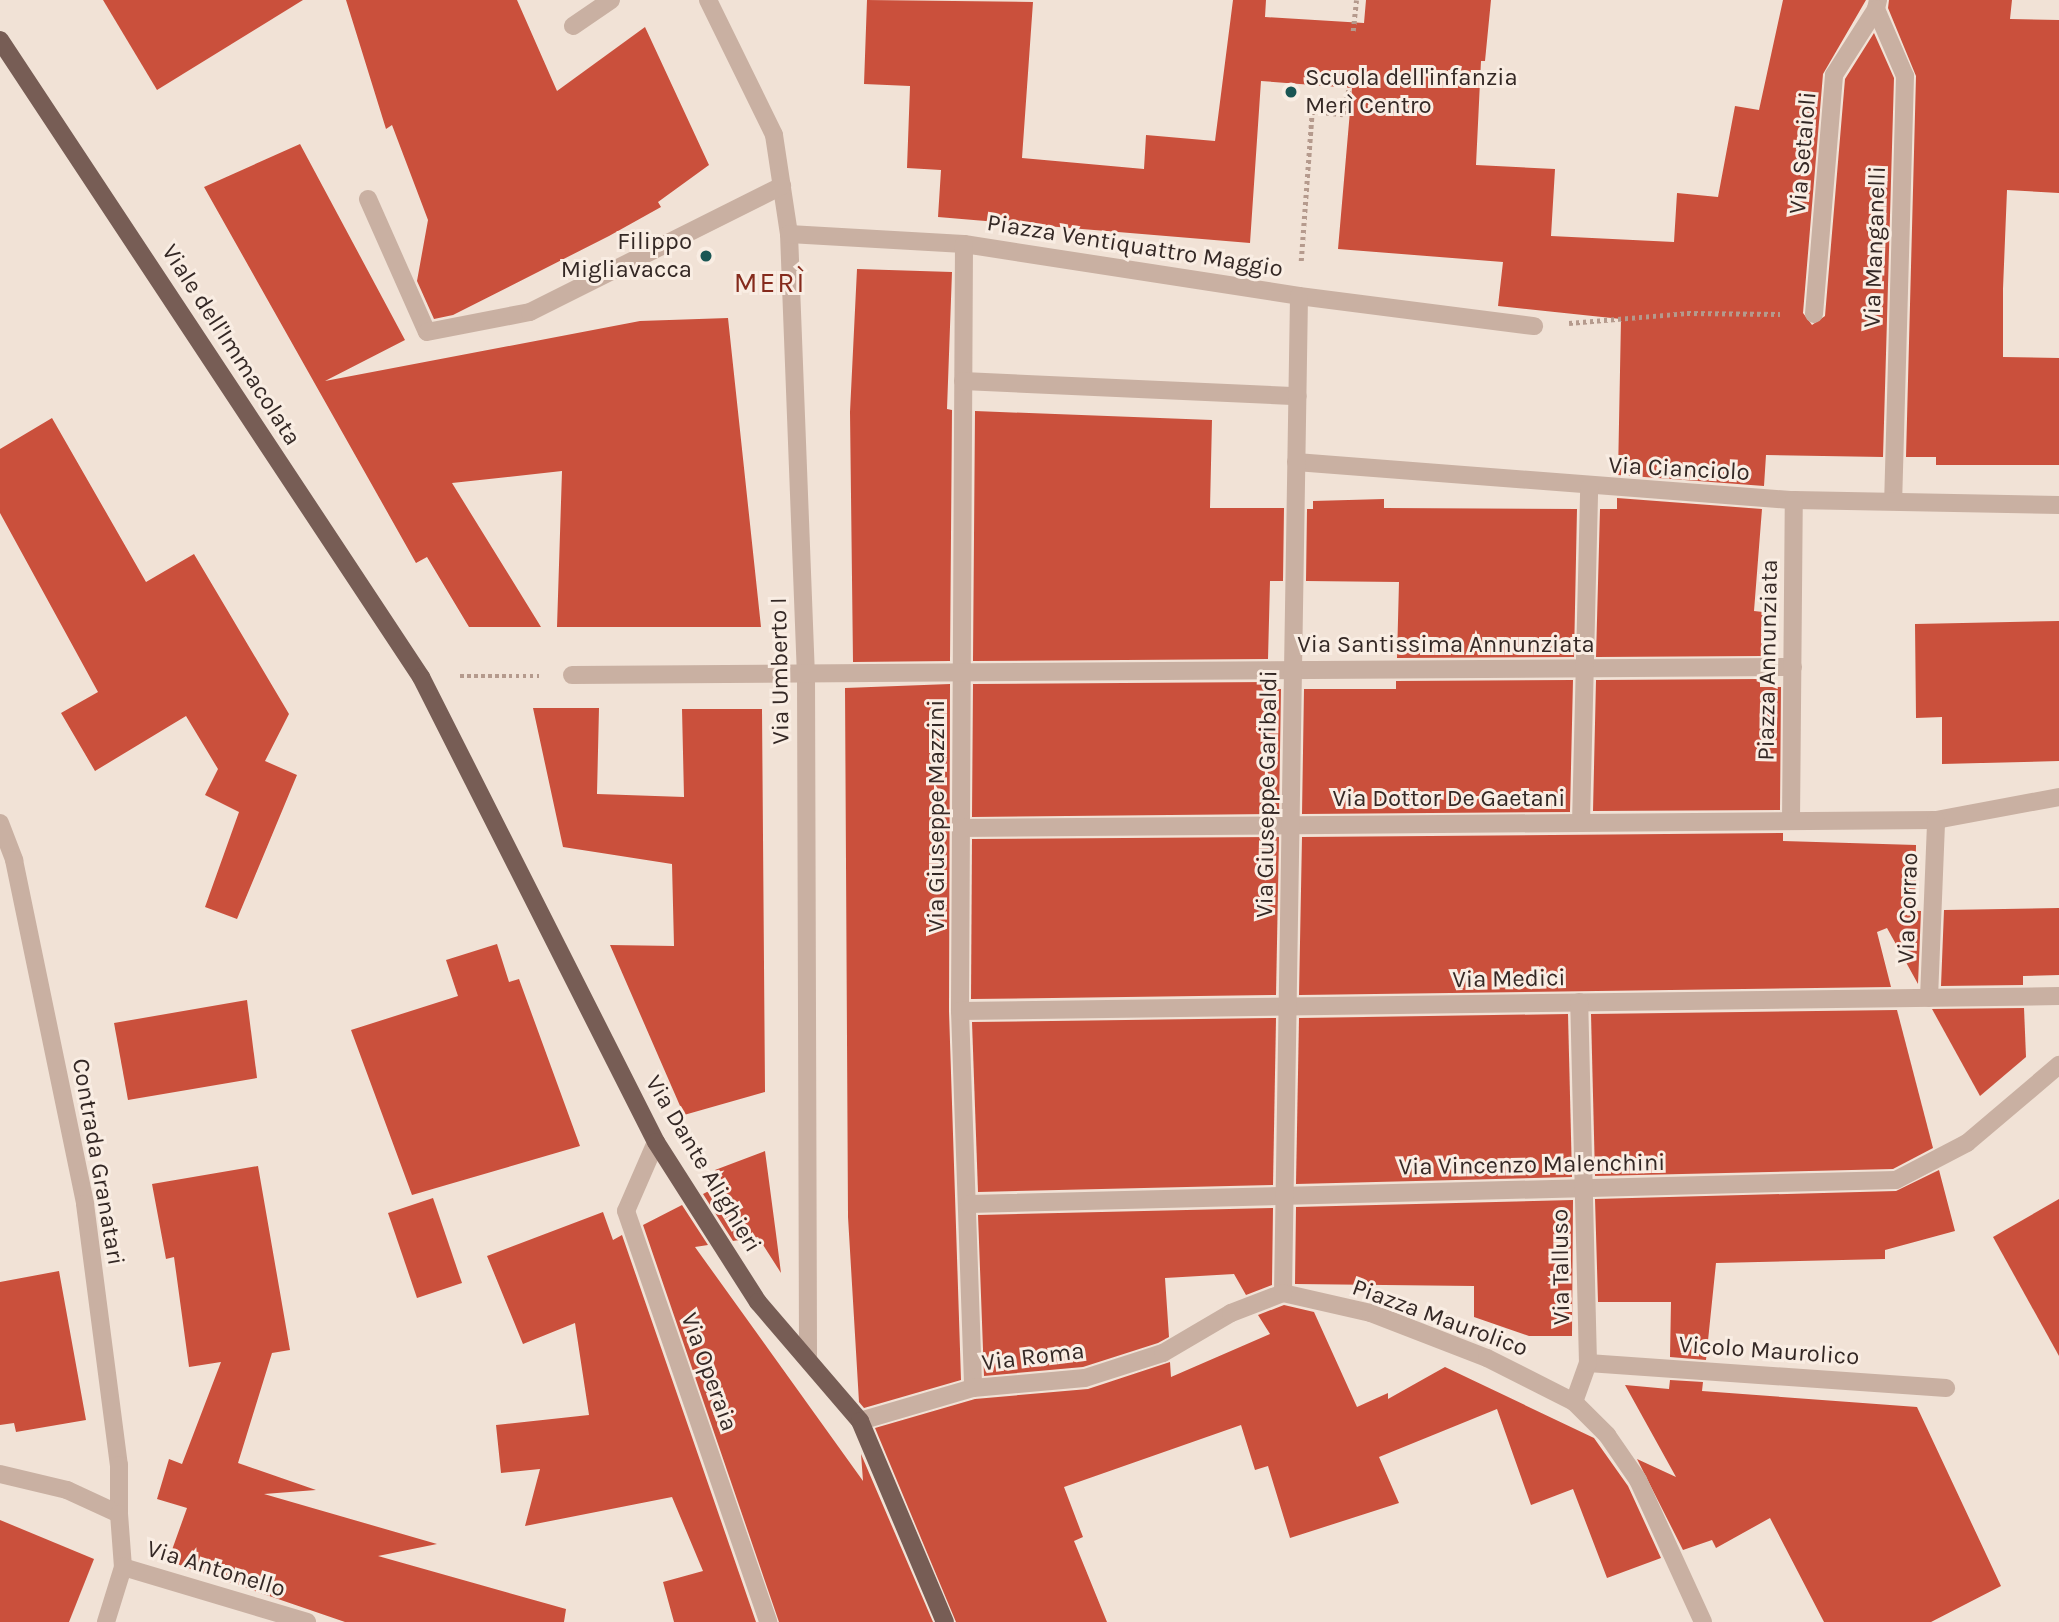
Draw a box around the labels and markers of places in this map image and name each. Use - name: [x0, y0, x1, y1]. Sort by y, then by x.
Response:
- place label: Scuola dell'infanzia Merì Centro: [1305, 64, 1518, 120]
- marker: Scuola dell'infanzia Merì Centro: [1283, 84, 1299, 100]
- place label: Filippo Migliavacca: [561, 228, 692, 284]
- marker: Filippo Migliavacca: [698, 248, 714, 264]

